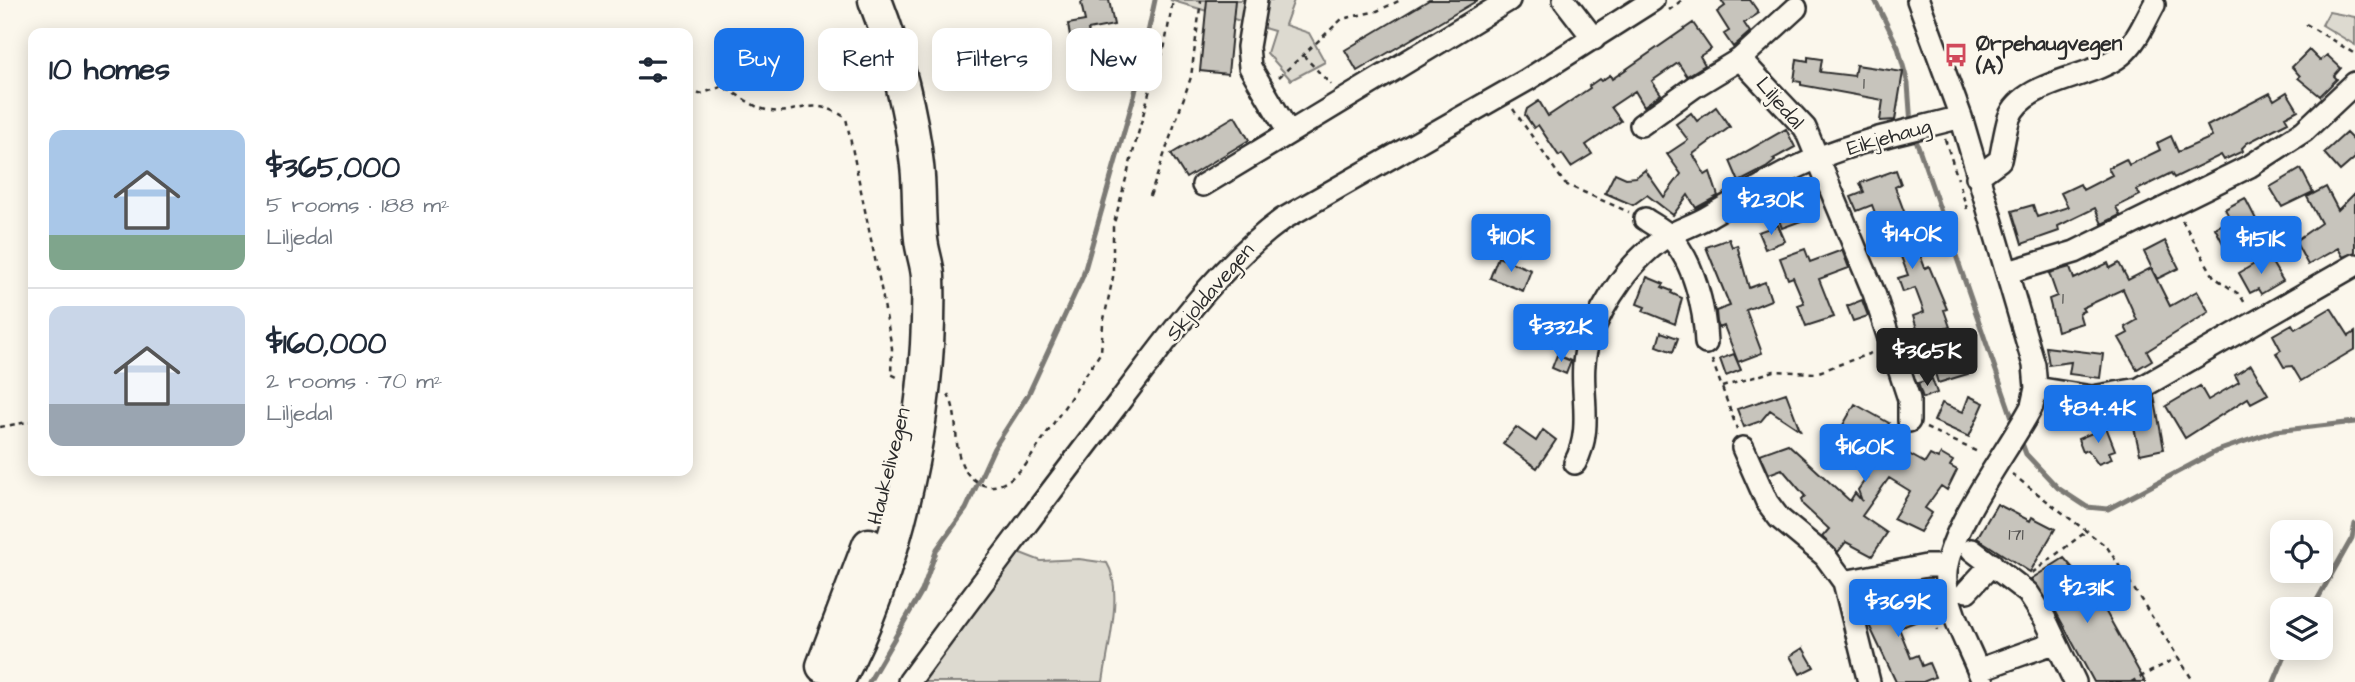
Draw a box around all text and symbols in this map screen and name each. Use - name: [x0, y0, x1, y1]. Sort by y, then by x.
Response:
- chip: Buy: [714, 28, 804, 91]
- chip: Rent: [818, 28, 918, 91]
- chip: Filters: [932, 28, 1052, 91]
- chip: New: [1066, 28, 1162, 91]
- place label: Ørpehaugvegen (A): [1975, 29, 2123, 82]
- bus stop icon: Ørpehaugvegen (A): [1942, 41, 1970, 69]
- text: 10 homes: [49, 49, 170, 91]
- icon: filters: [634, 51, 672, 89]
- street label: Liljedal: [1749, 71, 1811, 135]
- house number: 1: [1863, 71, 1865, 96]
- street label: Eikjehaug: [1844, 111, 1935, 165]
- text: $365,000: [266, 147, 400, 189]
- icon: home: [105, 158, 189, 242]
- pin: $230K: [1722, 177, 1820, 237]
- text: $230K: [1738, 184, 1804, 216]
- text: 5 rooms · 188 m²: [266, 189, 450, 221]
- pin: $140K: [1863, 212, 1961, 271]
- pin: $110K: [1462, 215, 1560, 274]
- pin: $151K: [2212, 216, 2310, 276]
- text: $140K: [1882, 218, 1942, 250]
- text: Liljedal: [266, 221, 333, 253]
- text: $110K: [1487, 221, 1535, 253]
- text: $151K: [2237, 223, 2285, 255]
- street label: Skjoldavegen: [1159, 237, 1262, 349]
- house number: 1: [2062, 286, 2064, 311]
- pin: $332K: [1512, 304, 1610, 364]
- text: $332K: [1529, 311, 1593, 343]
- text: $160,000: [266, 323, 386, 365]
- pin: $365K: [1878, 328, 1976, 388]
- icon: home: [105, 334, 189, 418]
- text: $365K: [1892, 335, 1962, 367]
- text: 2 rooms · 70 m²: [266, 365, 442, 397]
- pin: $84.4K: [2041, 386, 2155, 445]
- text: $84.4K: [2060, 392, 2136, 424]
- text: Liljedal: [266, 397, 333, 429]
- street label: Haukelivegen: [860, 404, 919, 528]
- pin: $160K: [1816, 424, 1914, 484]
- text: $160K: [1836, 431, 1894, 463]
- map controls: [2270, 520, 2333, 660]
- button: locate: [2270, 520, 2333, 583]
- house number: 171: [2008, 522, 2024, 547]
- pin: $231K: [2038, 566, 2136, 625]
- text: $231K: [2060, 572, 2114, 604]
- pin: $369K: [1849, 580, 1947, 639]
- text: $369K: [1865, 586, 1931, 618]
- button: layers: [2270, 597, 2333, 660]

